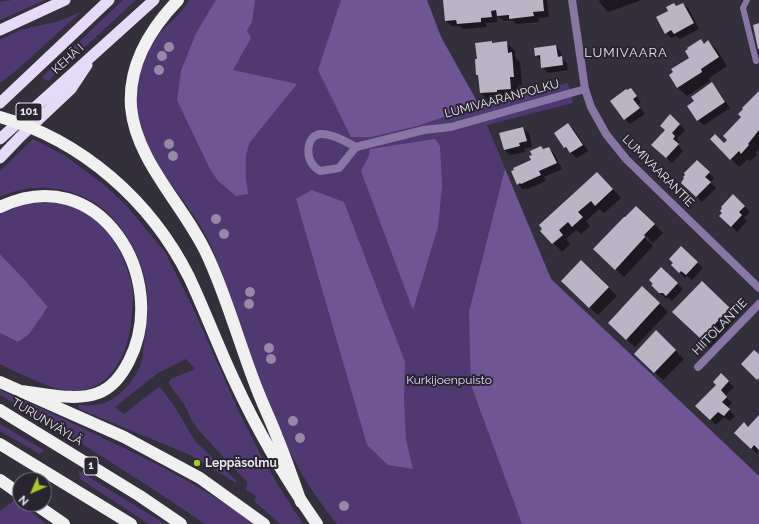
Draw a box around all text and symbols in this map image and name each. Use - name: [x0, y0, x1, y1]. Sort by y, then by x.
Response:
- street label: KEHÄ I: [49, 41, 87, 77]
- district label: LUMIVAARA: [584, 45, 668, 61]
- street label: LUMIVAARANPOLKU: [443, 77, 561, 121]
- road number: 101: [16, 103, 42, 121]
- street label: LUMIVAARANTIE: [619, 132, 697, 210]
- street label: HIITOLANTIE: [690, 296, 750, 358]
- park label: Kurkijoenpuisto: [406, 373, 492, 387]
- street label: TURUNVÄYLÄ: [9, 395, 85, 449]
- place label: Leppäsolmu: [205, 456, 277, 470]
- road number: 1: [84, 457, 98, 475]
- marker: Leppäsolmu: [192, 458, 202, 468]
- north arrow: [12, 472, 52, 512]
- text: N: [16, 493, 31, 508]

